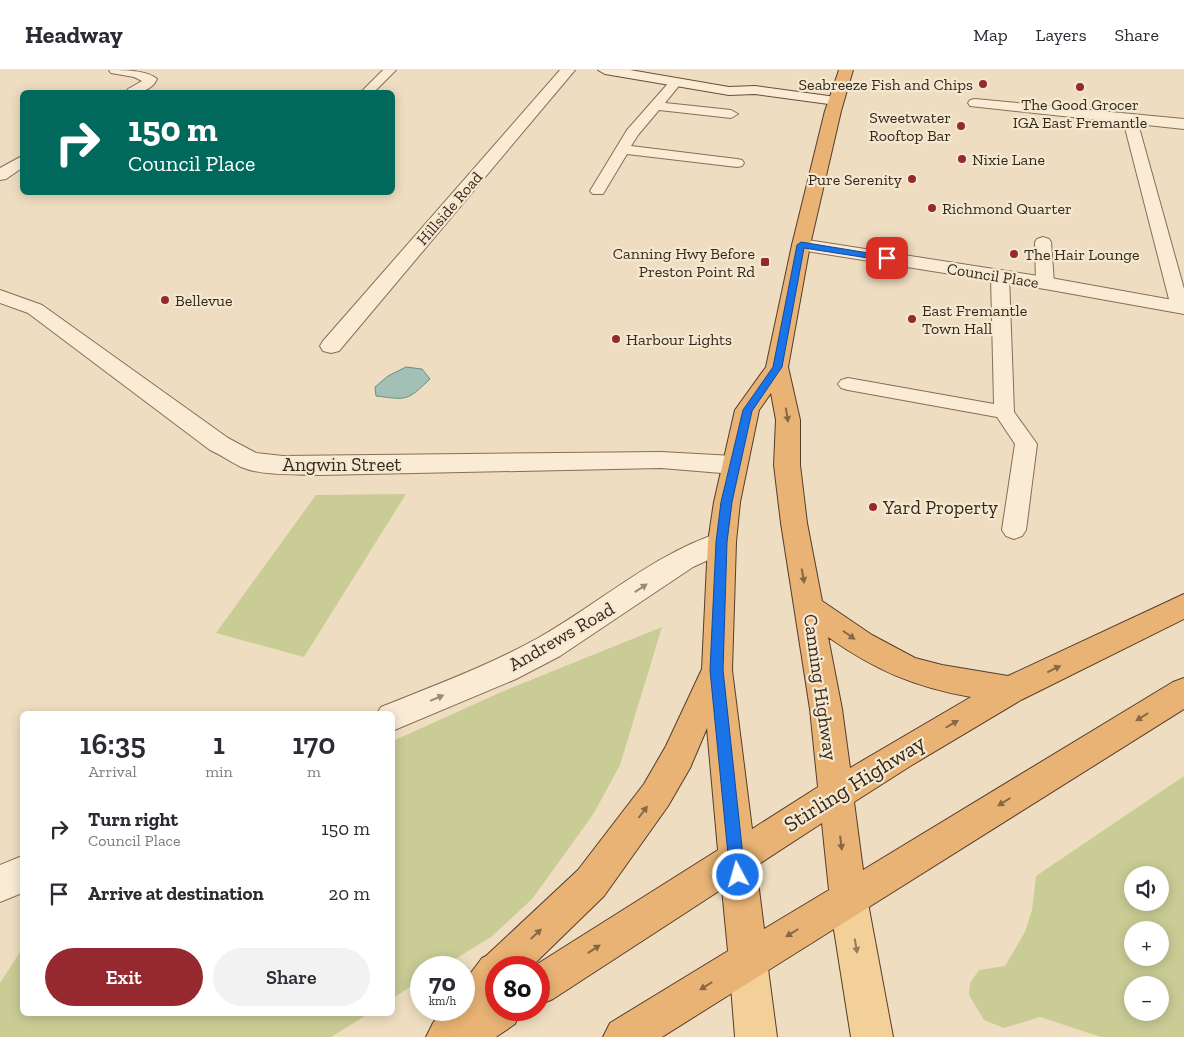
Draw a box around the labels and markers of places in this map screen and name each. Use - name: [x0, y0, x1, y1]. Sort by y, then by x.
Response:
- place label: Seabreeze Fish and Chips: [799, 75, 973, 94]
- marker: Seabreeze Fish and Chips: [977, 78, 989, 90]
- marker: The Good Grocer IGA East Fremantle: [1074, 81, 1086, 93]
- place label: The Good Grocer IGA East Fremantle: [1013, 95, 1147, 132]
- place label: Sweetwater Rooftop Bar: [869, 108, 951, 145]
- marker: Sweetwater Rooftop Bar: [955, 120, 967, 132]
- place label: Nixie Lane: [972, 150, 1045, 169]
- marker: Nixie Lane: [956, 153, 968, 165]
- place label: Pure Serenity: [808, 170, 903, 189]
- marker: Pure Serenity: [906, 173, 918, 185]
- place label: Richmond Quarter: [942, 199, 1072, 218]
- marker: Richmond Quarter: [926, 202, 938, 214]
- pin: [866, 237, 908, 279]
- place label: Canning Hwy Before Preston Point Rd: [613, 244, 755, 281]
- place label: The Hair Lounge: [1024, 245, 1140, 264]
- marker: The Hair Lounge: [1008, 248, 1020, 260]
- marker: Canning Hwy Before Preston Point Rd: [759, 256, 771, 268]
- place label: Bellevue: [175, 291, 233, 310]
- marker: Bellevue: [159, 294, 171, 306]
- place label: East Fremantle Town Hall: [922, 301, 1027, 338]
- marker: East Fremantle Town Hall: [906, 313, 918, 325]
- place label: Harbour Lights: [626, 330, 732, 349]
- marker: Harbour Lights: [610, 333, 622, 345]
- place label: Yard Property: [882, 496, 998, 519]
- marker: Yard Property: [867, 501, 879, 513]

